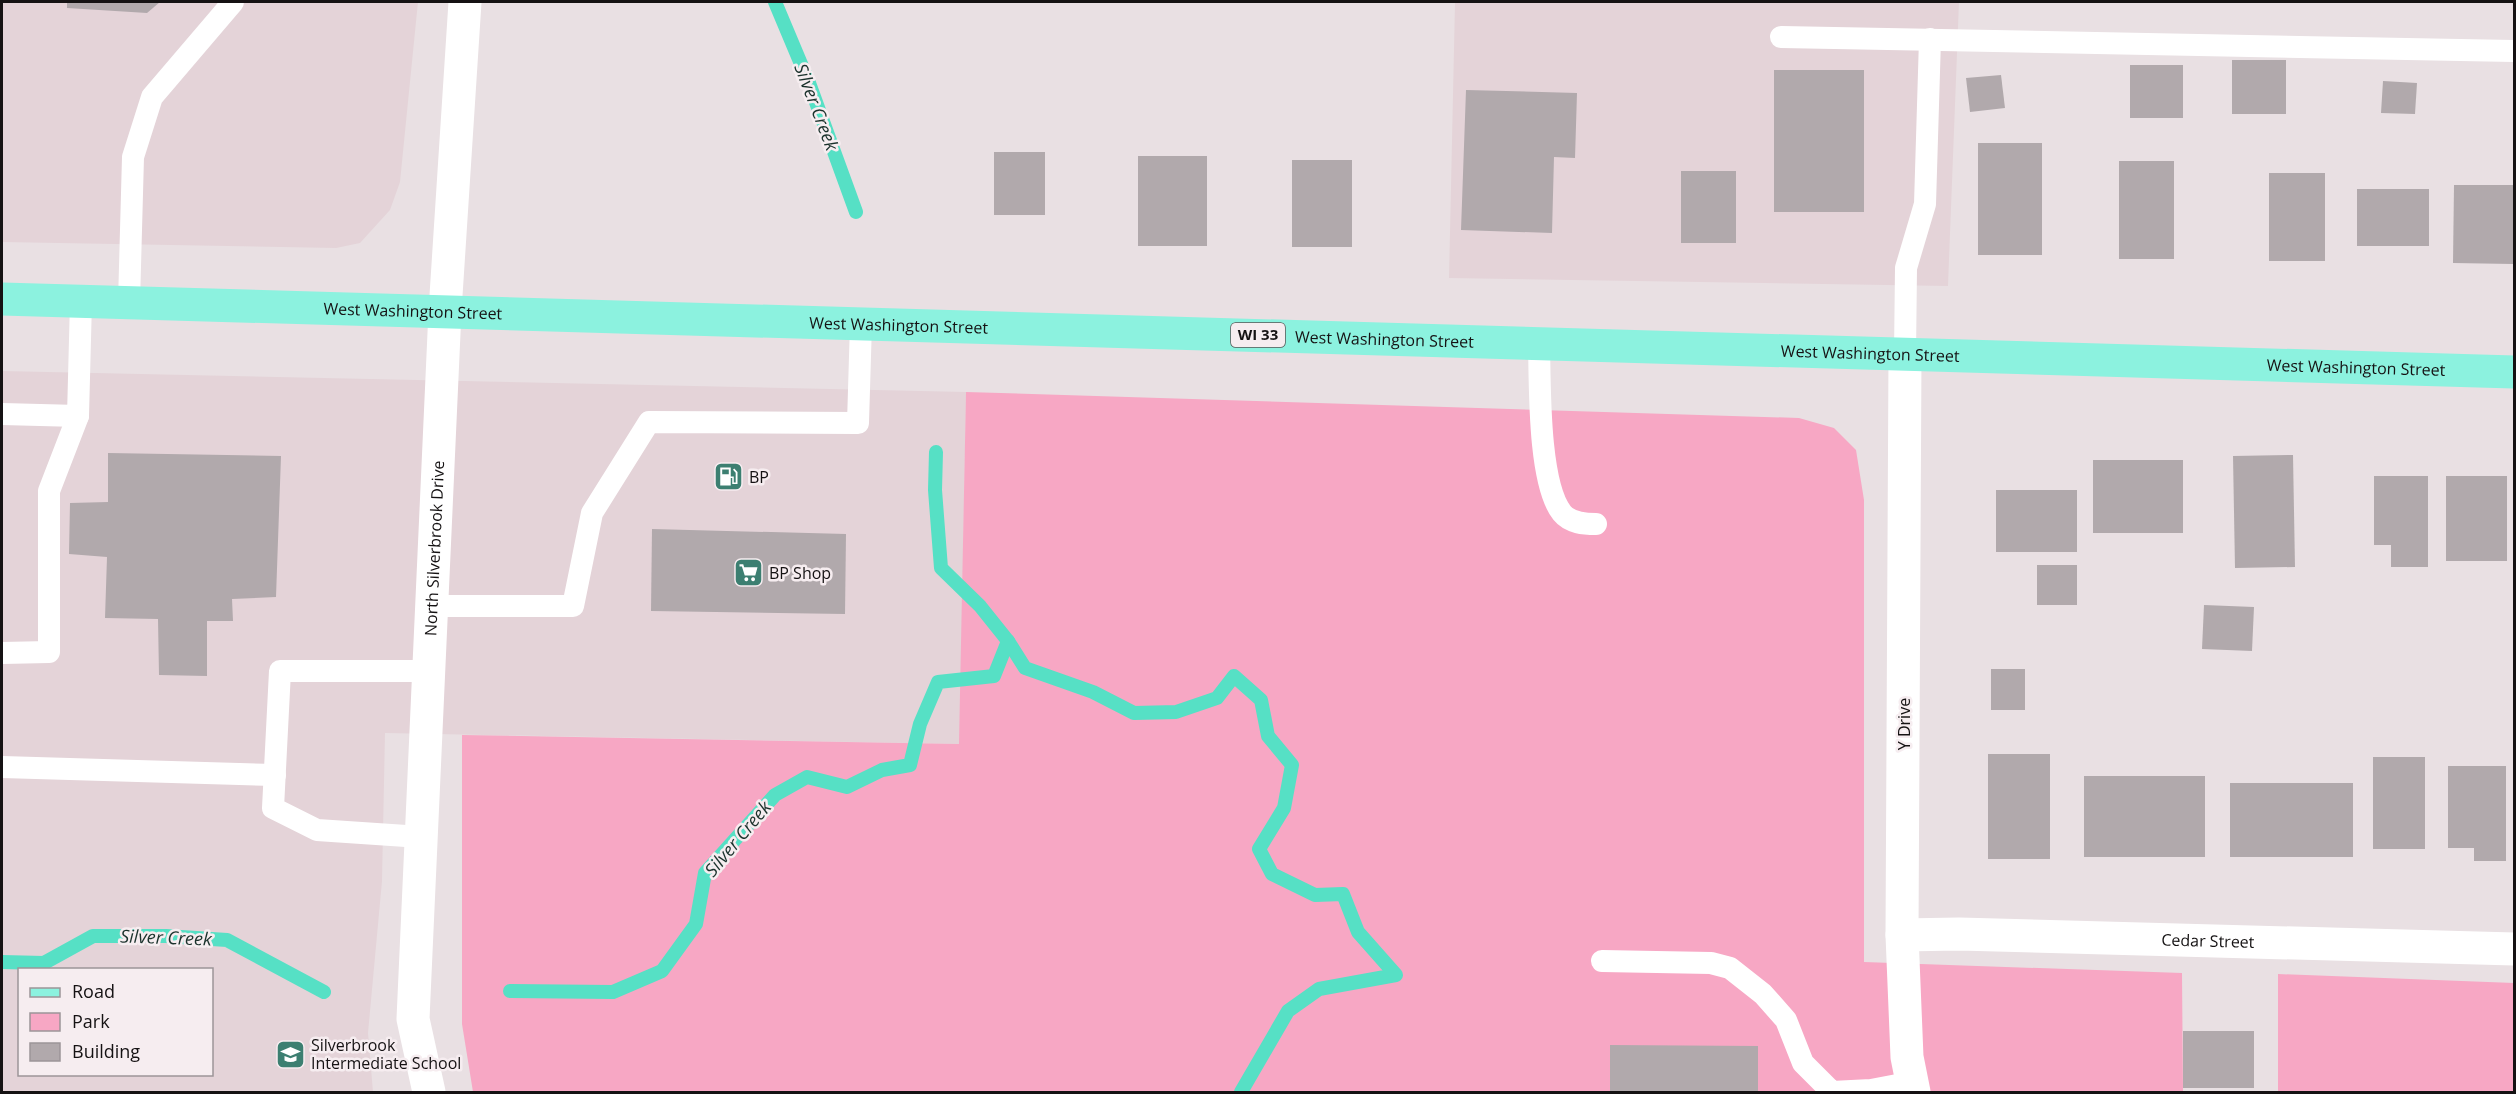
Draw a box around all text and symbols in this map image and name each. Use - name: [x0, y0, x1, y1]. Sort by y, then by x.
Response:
- water label: Silver Creek: [789, 60, 845, 155]
- street label: West Washington Street: [323, 297, 503, 325]
- street label: West Washington Street: [809, 311, 989, 339]
- road number: WI 33: [1231, 323, 1285, 347]
- street label: West Washington Street: [1295, 326, 1474, 353]
- street label: West Washington Street: [1780, 340, 1960, 367]
- street label: West Washington Street: [2266, 354, 2446, 381]
- street label: North Silverbrook Drive: [419, 460, 449, 636]
- fuel station icon: BP: [712, 461, 744, 493]
- place label: BP: [749, 466, 769, 488]
- supermarket icon: BP Shop: [732, 557, 764, 589]
- place label: BP Shop: [769, 562, 831, 584]
- street label: Y Drive: [1893, 698, 1915, 750]
- water label: Silver Creek: [699, 795, 777, 881]
- water label: Silver Creek: [120, 923, 213, 951]
- street label: Cedar Street: [2161, 928, 2255, 953]
- legend: [18, 968, 213, 1076]
- text: Road: [72, 979, 115, 1003]
- text: Park: [72, 1009, 110, 1033]
- place label: Silverbrook Intermediate School: [311, 1034, 461, 1074]
- school or university icon: Silverbrook Intermediate School: [274, 1038, 306, 1070]
- text: Building: [72, 1039, 140, 1063]

